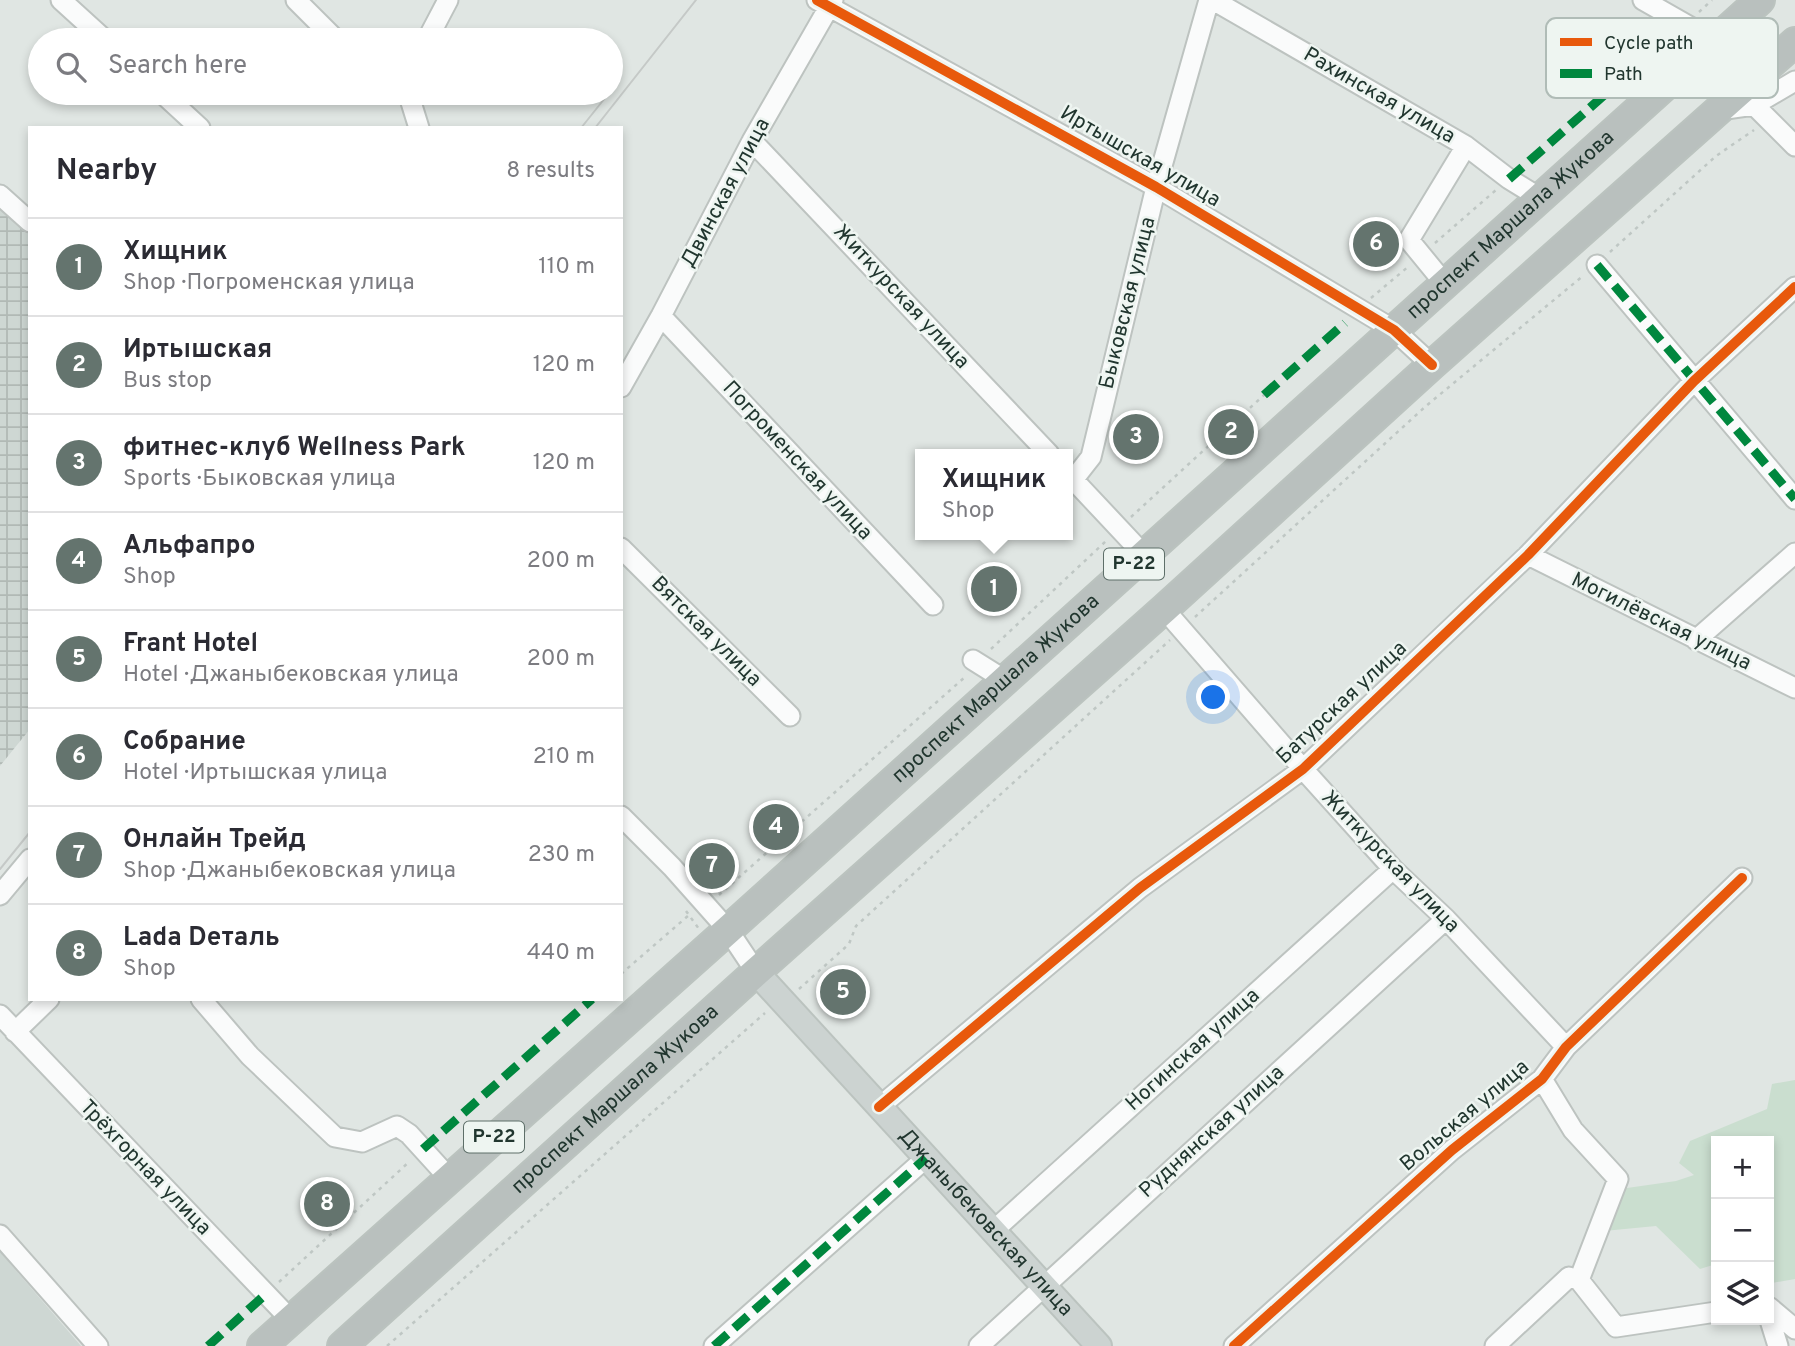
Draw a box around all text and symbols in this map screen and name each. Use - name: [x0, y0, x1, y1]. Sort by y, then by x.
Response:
- legend: [1546, 18, 1778, 98]
- search box: [28, 28, 623, 105]
- text: Cycle path: [1604, 32, 1693, 56]
- street label: Рахинская улица: [1298, 42, 1460, 150]
- icon: search: [52, 48, 90, 86]
- text: Search here: [108, 50, 247, 83]
- text: Path: [1604, 63, 1643, 87]
- street label: Иртышская улица: [1055, 100, 1225, 214]
- street label: Двинская улица: [675, 114, 777, 272]
- street label: проспект Маршала Жукова: [1401, 124, 1620, 325]
- text: Nearby: [56, 153, 157, 190]
- text: 8 results: [506, 157, 595, 186]
- street label: Быковская улица: [1094, 214, 1162, 392]
- pin: 6: [1353, 218, 1399, 270]
- street label: Житкурская улица: [827, 219, 975, 375]
- text: Хищник: [123, 236, 228, 269]
- text: 1: [74, 253, 84, 282]
- text: 110 m: [538, 253, 595, 282]
- text: Shop · Погроменская улица: [123, 269, 415, 298]
- text: Иртышская: [123, 334, 272, 367]
- text: 2: [72, 351, 86, 380]
- text: 120 m: [533, 351, 595, 380]
- text: Bus stop: [123, 367, 212, 396]
- street label: Погроменская улица: [716, 376, 878, 546]
- pin: 2: [1208, 406, 1254, 458]
- pin: 3: [1113, 411, 1159, 463]
- text: фитнес-клуб Wellness Park: [123, 432, 466, 465]
- text: 3: [72, 449, 86, 478]
- text: 120 m: [533, 449, 595, 478]
- popup: [915, 449, 1073, 540]
- text: Хищник: [942, 464, 1046, 497]
- text: Sports · Быковская улица: [123, 465, 396, 494]
- text: Shop: [942, 497, 995, 526]
- text: Альфапро: [123, 530, 255, 563]
- text: 4: [72, 547, 86, 576]
- text: 200 m: [527, 547, 595, 576]
- road number: Р-22: [1104, 548, 1164, 580]
- text: Shop: [123, 563, 176, 592]
- pin: 1: [971, 563, 1017, 615]
- street label: Могилёвская улица: [1566, 567, 1756, 677]
- street label: Вятская улица: [645, 571, 767, 693]
- street label: проспект Маршала Жукова: [886, 588, 1105, 789]
- text: Frant Hotel: [123, 628, 258, 661]
- street label: Батурская улица: [1271, 635, 1413, 771]
- text: 5: [72, 645, 86, 674]
- text: 200 m: [527, 645, 595, 674]
- text: Hotel · Джаныбековская улица: [123, 661, 459, 690]
- your location: [1196, 680, 1230, 714]
- text: Собрание: [123, 726, 246, 759]
- text: 6: [72, 743, 86, 772]
- text: 210 m: [533, 743, 595, 772]
- text: Hotel · Иртышская улица: [123, 759, 387, 788]
- street label: Житкурская улица: [1315, 785, 1465, 939]
- pin: 4: [753, 801, 799, 853]
- text: Онлайн Трейд: [123, 824, 306, 857]
- pin: 7: [689, 840, 735, 892]
- text: 7: [73, 841, 85, 870]
- text: 230 m: [528, 841, 595, 870]
- text: Shop · Джаныбековская улица: [123, 857, 456, 886]
- text: Lada Dеталь: [123, 922, 280, 955]
- text: 8: [72, 939, 86, 968]
- text: 440 m: [527, 939, 595, 968]
- text: Shop: [123, 955, 176, 984]
- pin: 5: [820, 966, 866, 1018]
- street label: Ногинская улица: [1120, 983, 1266, 1117]
- street label: проспект Маршала Жукова: [506, 999, 725, 1200]
- street label: Вольская улица: [1395, 1054, 1535, 1178]
- street label: Руднянская улица: [1134, 1060, 1290, 1204]
- street label: Трёхгорная улица: [73, 1095, 217, 1241]
- road number: Р-22: [464, 1121, 524, 1152]
- street label: Джаныбековская улица: [893, 1123, 1079, 1322]
- map controls: [1711, 1136, 1774, 1325]
- button: +: [1711, 1136, 1774, 1199]
- pin: 8: [304, 1178, 350, 1230]
- button: −: [1711, 1199, 1774, 1262]
- button: layers: [1711, 1262, 1774, 1325]

